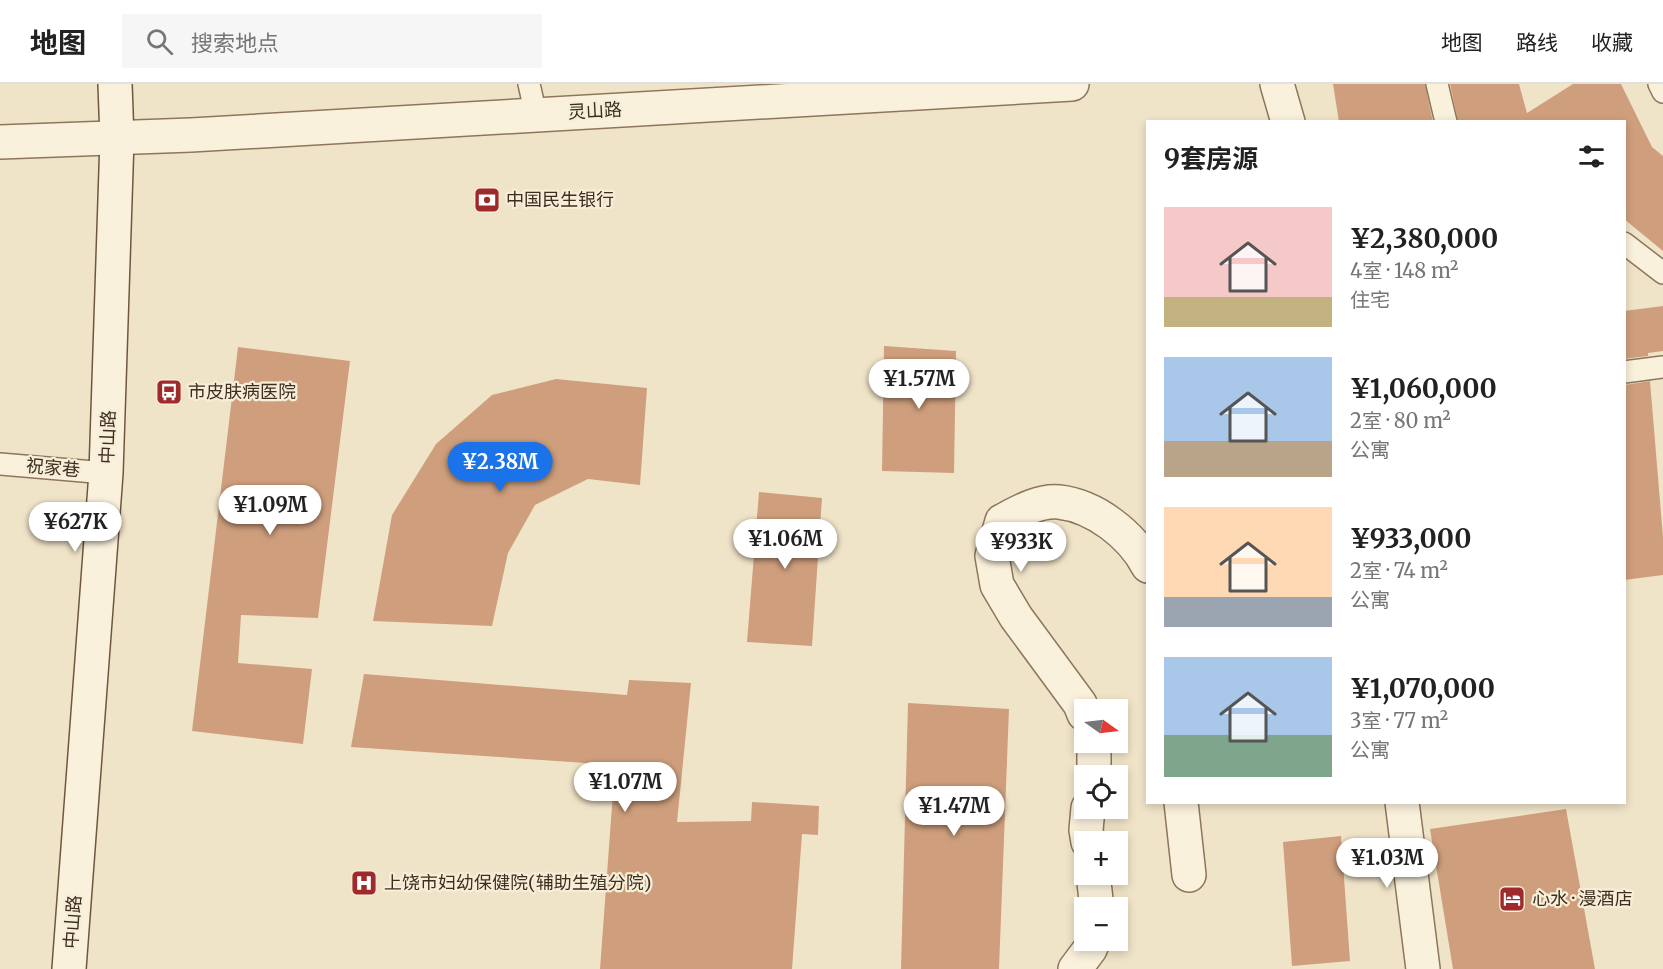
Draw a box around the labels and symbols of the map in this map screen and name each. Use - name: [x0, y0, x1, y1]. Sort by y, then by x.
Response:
- street label: 灵山路: [567, 98, 623, 123]
- bank icon: 中国民生银行: [472, 185, 502, 215]
- place label: 中国民生银行: [506, 188, 614, 211]
- pin: ¥1.57M: [870, 359, 968, 410]
- bus stop icon: 市皮肤病医院: [154, 377, 184, 407]
- place label: 市皮肤病医院: [188, 380, 296, 403]
- street label: 中山路: [95, 410, 120, 464]
- pin: ¥2.38M: [451, 442, 549, 493]
- street label: 祝家巷: [25, 454, 81, 481]
- pin: ¥1.09M: [221, 485, 319, 536]
- pin: ¥627K: [33, 502, 117, 553]
- pin: ¥1.06M: [736, 519, 834, 570]
- pin: ¥933K: [979, 522, 1063, 573]
- north arrow: [1074, 699, 1128, 753]
- pin: ¥1.07M: [576, 762, 674, 813]
- pin: ¥1.47M: [905, 786, 1003, 837]
- pin: ¥1.03M: [1338, 838, 1436, 889]
- hospital icon: 上饶市妇幼保健院(辅助生殖分院): [349, 868, 379, 898]
- place label: 上饶市妇幼保健院(辅助生殖分院): [384, 871, 651, 894]
- hotel icon: 心水 · 漫酒店: [1497, 884, 1527, 914]
- place label: 心水 · 漫酒店: [1532, 887, 1633, 910]
- street label: 中山路: [59, 894, 86, 950]

